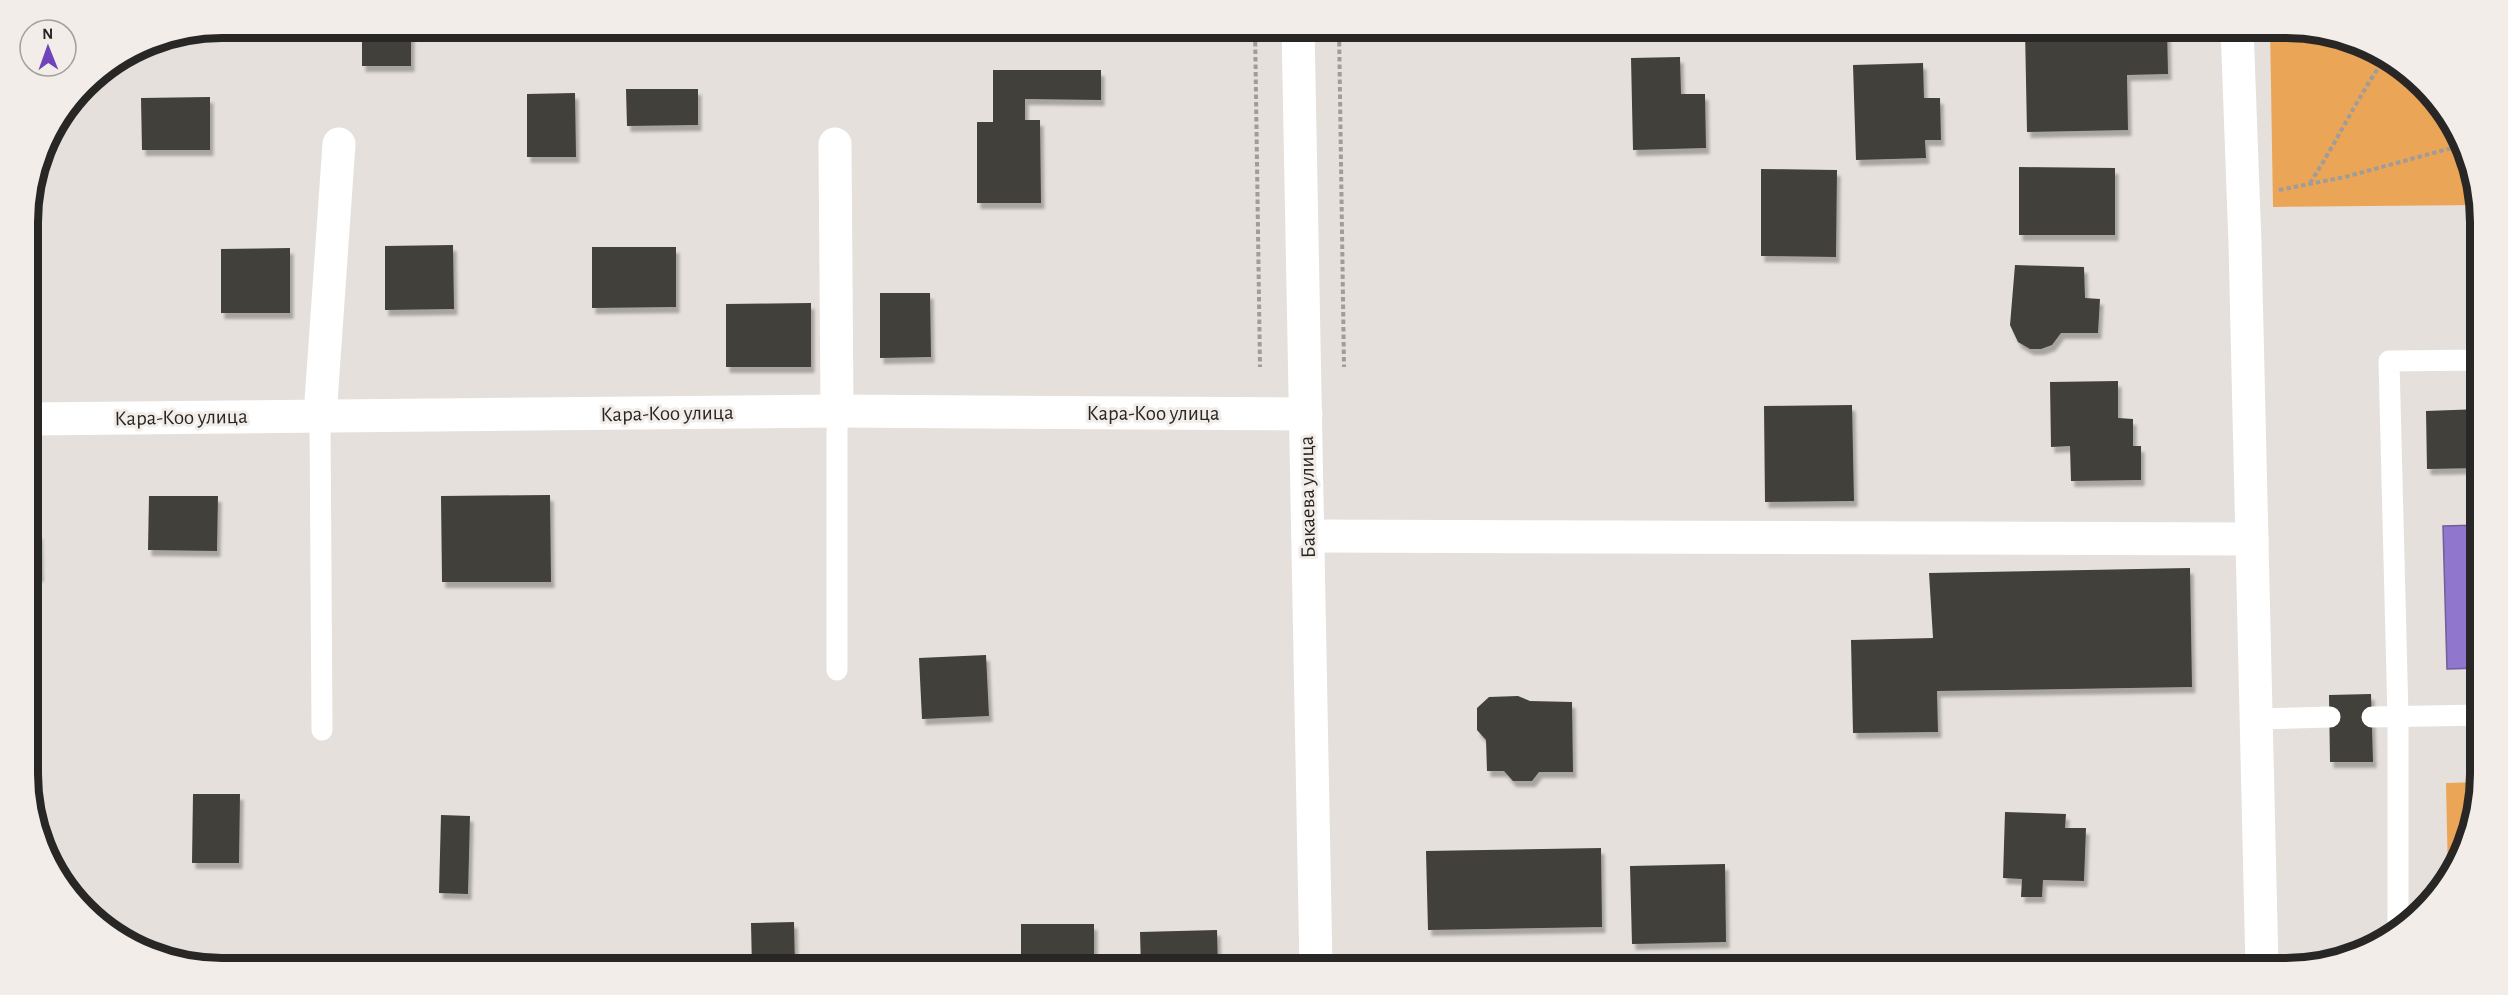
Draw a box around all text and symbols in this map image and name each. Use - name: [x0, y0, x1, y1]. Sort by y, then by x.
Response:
- north arrow: [18, 18, 78, 78]
- text: N: [42, 26, 53, 42]
- street label: Кара-Коо улица: [600, 402, 734, 425]
- street label: Кара-Коо улица: [1086, 403, 1220, 424]
- street label: Кара-Коо улица: [114, 406, 248, 429]
- street label: Бакаева улица: [1296, 435, 1319, 558]

